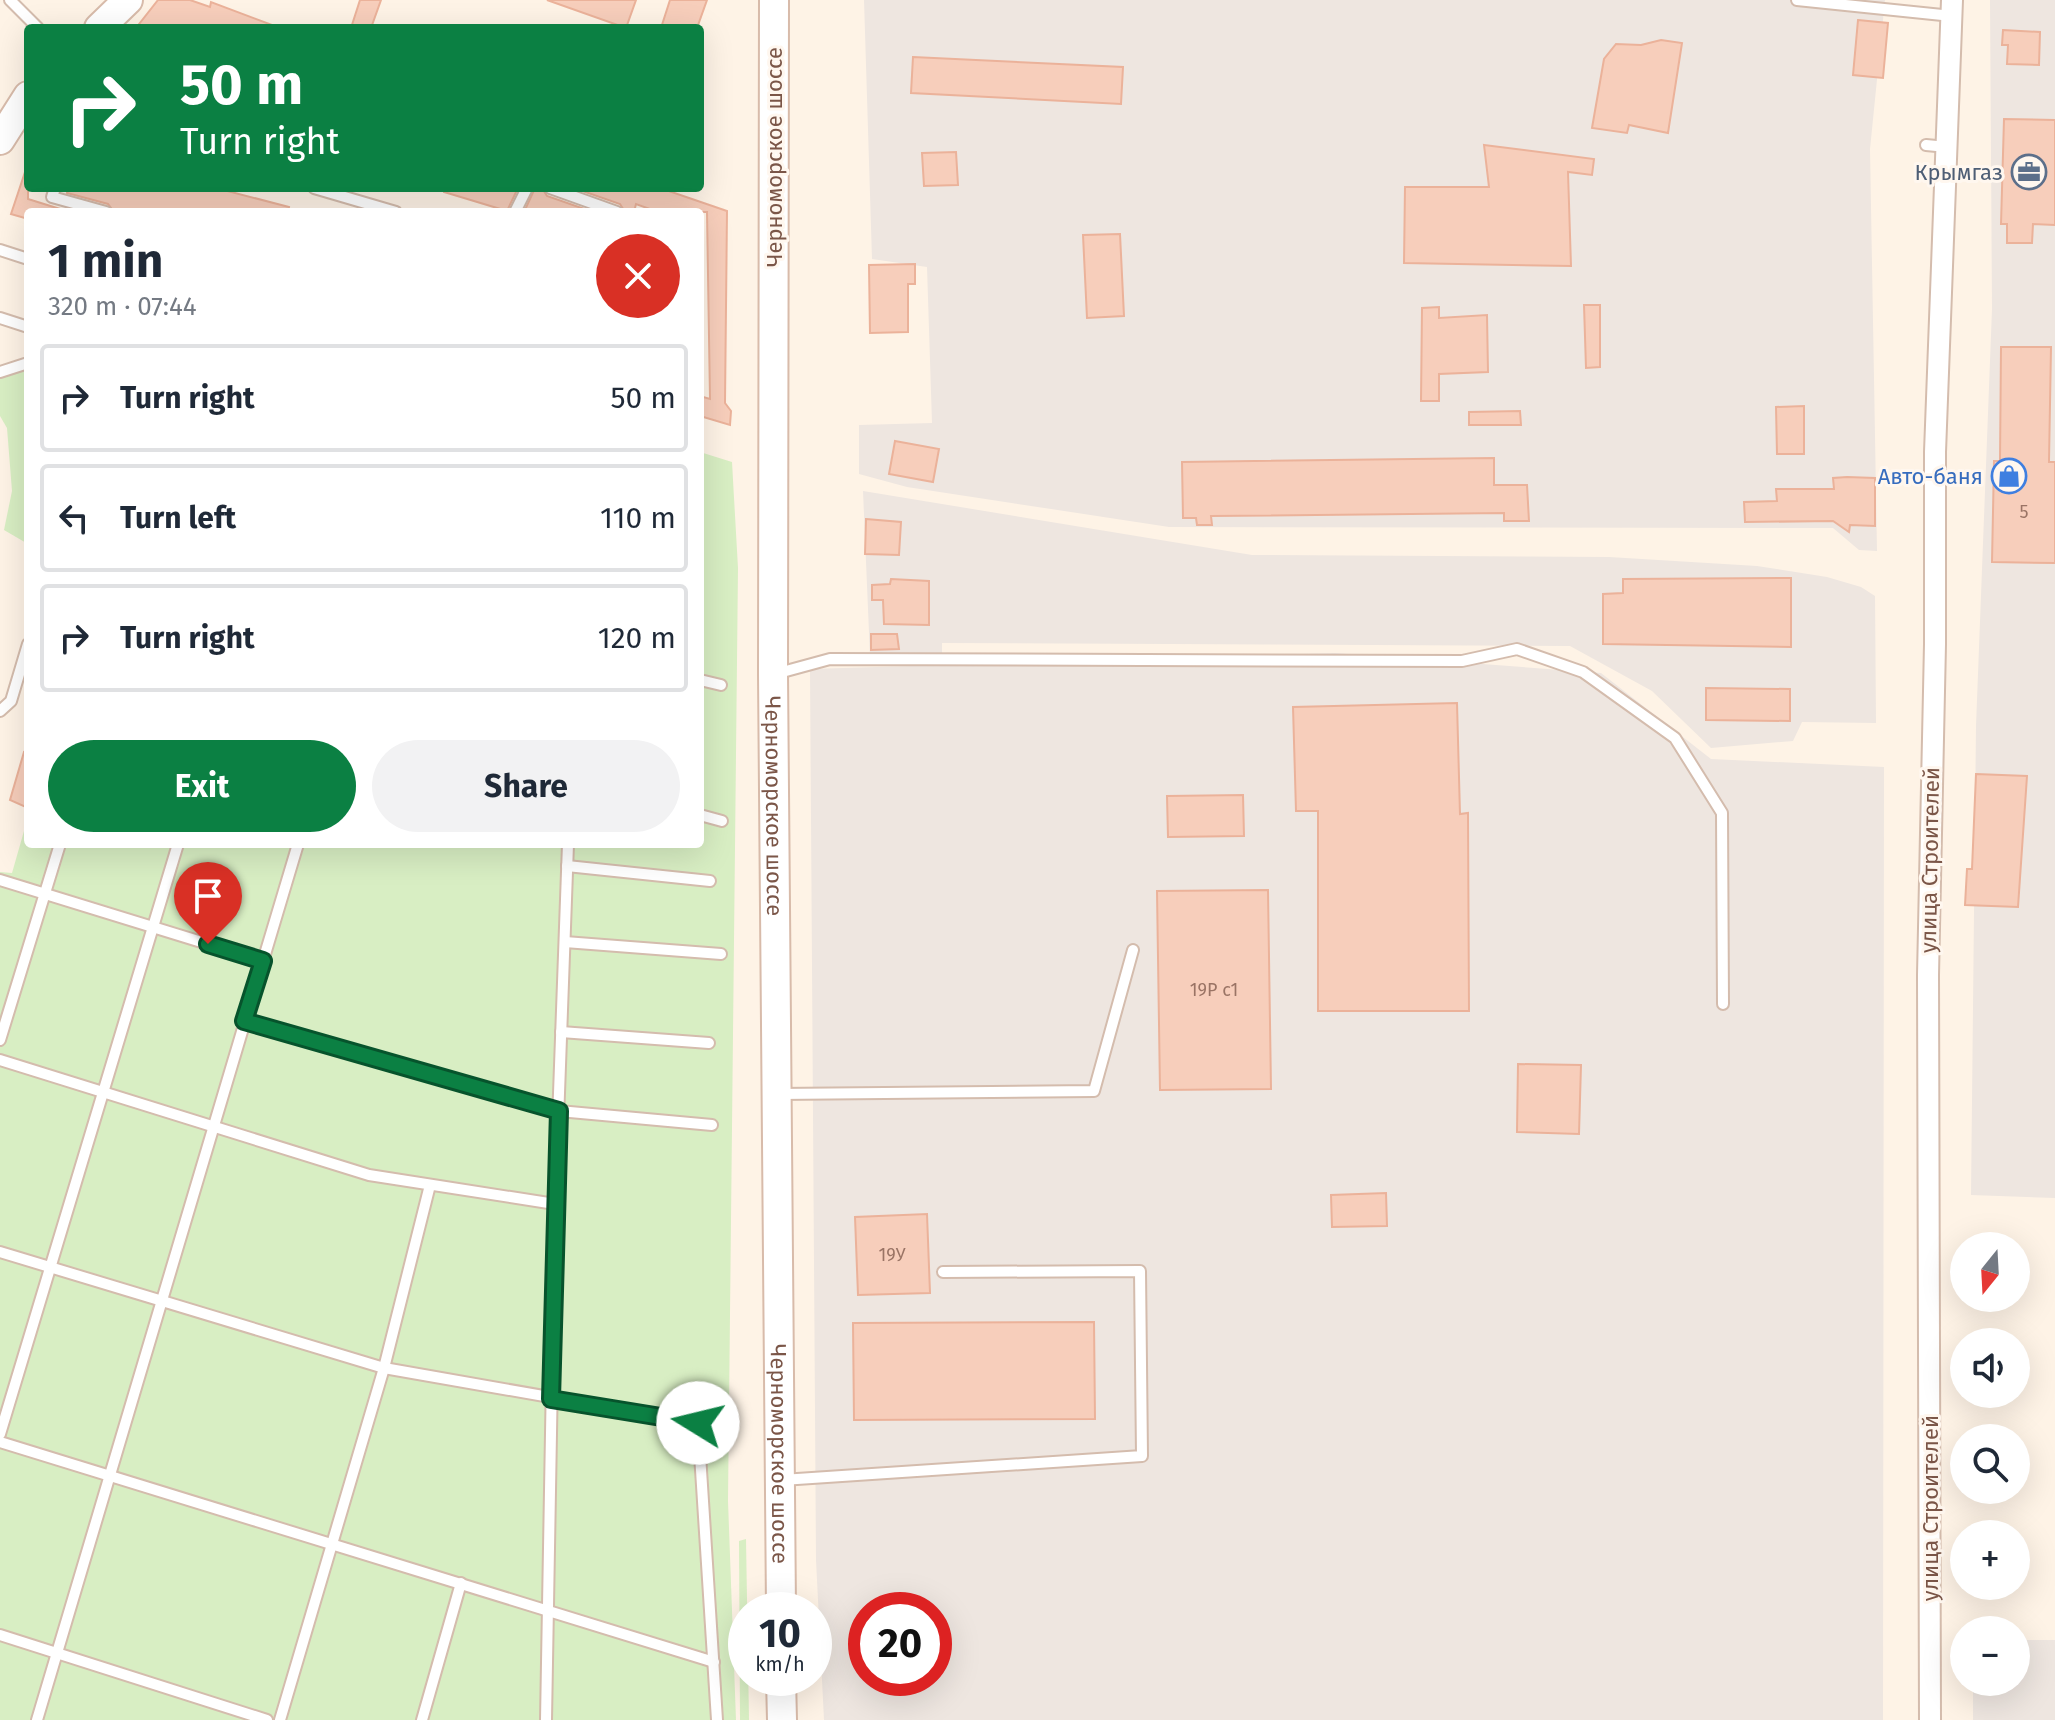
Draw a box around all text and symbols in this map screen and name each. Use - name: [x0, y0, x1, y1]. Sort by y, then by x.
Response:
- street label: Черноморское шоссе: [761, 47, 788, 267]
- text: 50 m: [180, 52, 303, 119]
- icon: right: [48, 56, 152, 160]
- text: Turn right: [180, 120, 340, 164]
- office icon: Крымгаз: [2010, 153, 2048, 191]
- place label: Крымгаз: [1915, 159, 2003, 186]
- text: 1 min: [48, 232, 163, 290]
- button: close: [596, 234, 680, 318]
- text: 320 m · 07:44: [48, 291, 197, 322]
- icon: right: [52, 376, 96, 420]
- text: Turn right: [120, 380, 255, 416]
- text: 50 m: [611, 380, 676, 416]
- shop icon: Авто-баня: [1990, 457, 2028, 495]
- place label: Авто-баня: [1878, 463, 1983, 490]
- icon: left: [52, 496, 96, 540]
- text: Turn left: [120, 500, 236, 536]
- text: 110 m: [600, 500, 676, 536]
- house number: 5: [2019, 501, 2029, 523]
- icon: right: [52, 616, 96, 660]
- text: Turn right: [120, 620, 255, 656]
- text: 120 m: [598, 620, 676, 656]
- street label: Черноморское шоссе: [760, 696, 789, 916]
- button: Exit: [48, 740, 356, 832]
- button: Share: [372, 740, 680, 832]
- street label: улица Строителей: [1915, 767, 1945, 953]
- pin: [174, 862, 242, 944]
- icon: arrive: [186, 874, 230, 918]
- house number: 19Р с1: [1190, 979, 1238, 1001]
- north arrow: [1950, 1232, 2030, 1312]
- map controls: [1950, 1232, 2030, 1696]
- house number: 19У: [879, 1244, 906, 1266]
- button: sound: [1950, 1328, 2030, 1408]
- street label: Черноморское шоссе: [765, 1344, 794, 1564]
- position arrow: [656, 1381, 740, 1465]
- street label: улица Строителей: [1917, 1415, 1944, 1601]
- button: search: [1950, 1424, 2030, 1504]
- button: +: [1950, 1520, 2030, 1600]
- speed limit sign: 20: [848, 1592, 952, 1696]
- text: 10: [759, 1610, 801, 1658]
- button: −: [1950, 1616, 2030, 1696]
- text: km/h: [755, 1652, 805, 1676]

